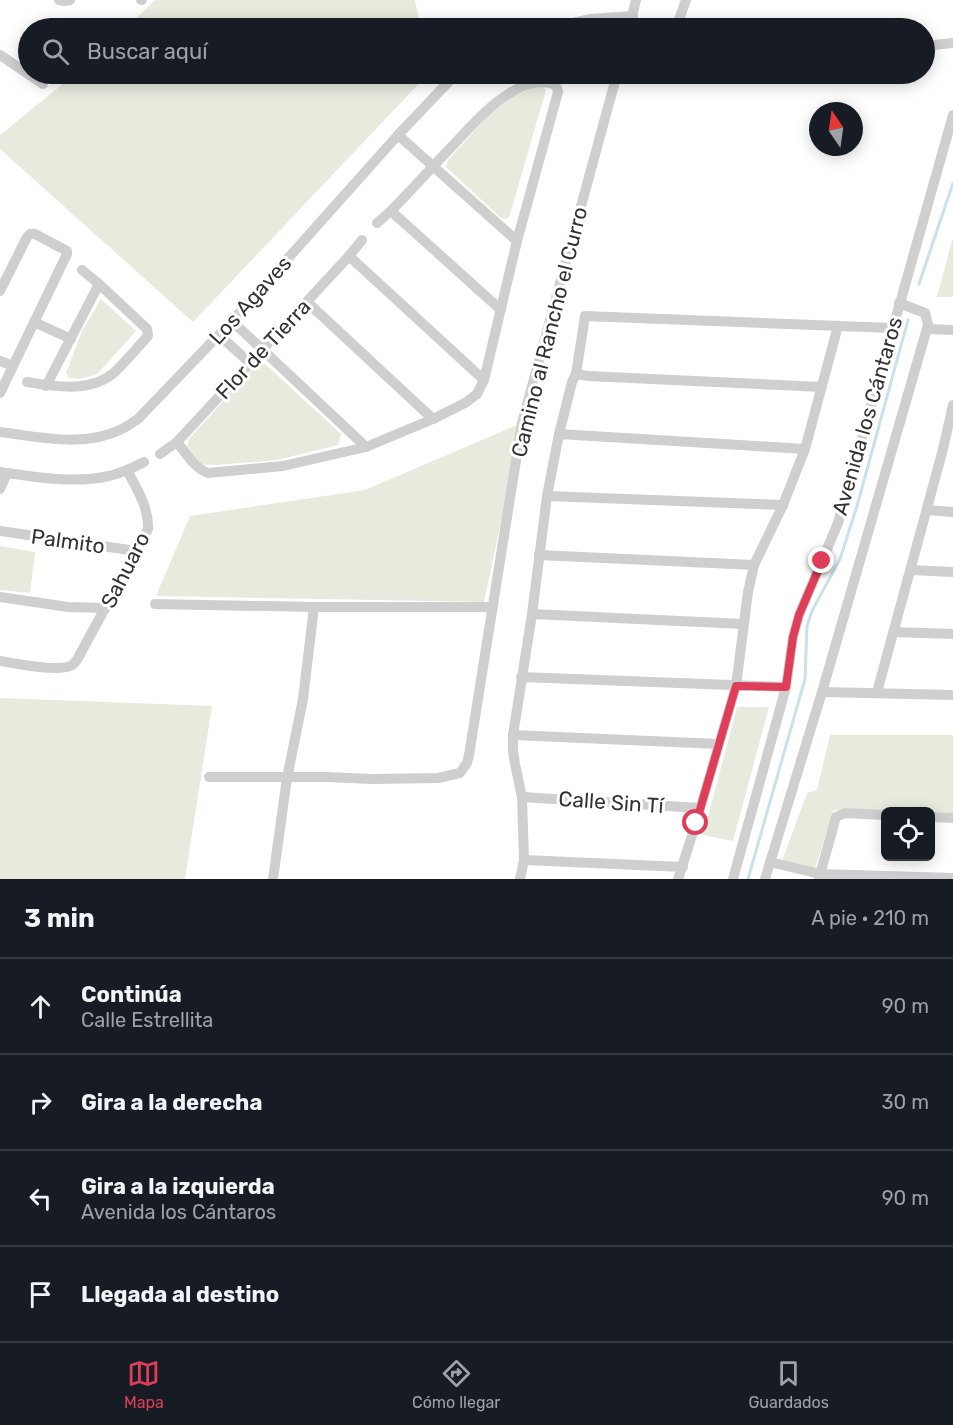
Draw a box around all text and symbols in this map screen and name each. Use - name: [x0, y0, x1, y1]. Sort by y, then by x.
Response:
- search box: [18, 18, 935, 84]
- icon: search: [39, 35, 72, 68]
- text: Buscar aquí: [87, 38, 208, 65]
- north arrow: [809, 102, 863, 156]
- street label: Camino al Rancho el Curro: [506, 204, 592, 460]
- street label: Los Agaves: [204, 251, 296, 349]
- street label: Flor de Tierra: [210, 294, 316, 404]
- street label: Avenida los Cántaros: [827, 314, 907, 518]
- street label: Palmito: [30, 523, 106, 559]
- street label: Sahuaro: [95, 528, 155, 612]
- route end: [808, 547, 834, 573]
- street label: Calle Sin Tí: [558, 786, 665, 818]
- map controls: [881, 807, 935, 861]
- button: locate: [881, 807, 935, 861]
- route start: [682, 809, 708, 835]
- text: 3 min: [24, 903, 95, 934]
- text: A pie · 210 m: [811, 906, 929, 930]
- text: Continúa: [81, 981, 182, 1008]
- icon: ahead: [24, 990, 57, 1023]
- text: 90 m: [882, 994, 929, 1018]
- text: Calle Estrellita: [81, 1008, 213, 1032]
- icon: right: [24, 1086, 57, 1119]
- text: Gira a la derecha: [81, 1089, 262, 1116]
- text: 30 m: [882, 1090, 929, 1114]
- text: Gira a la izquierda: [81, 1173, 275, 1200]
- icon: left: [24, 1182, 57, 1215]
- text: 90 m: [882, 1186, 929, 1210]
- text: Avenida los Cántaros: [81, 1200, 276, 1224]
- icon: arrive: [24, 1278, 57, 1311]
- text: Llegada al destino: [81, 1281, 279, 1308]
- tab: Mapa: [124, 1357, 164, 1412]
- tab: Cómo llegar: [412, 1357, 500, 1412]
- tab: Guardados: [748, 1357, 829, 1412]

